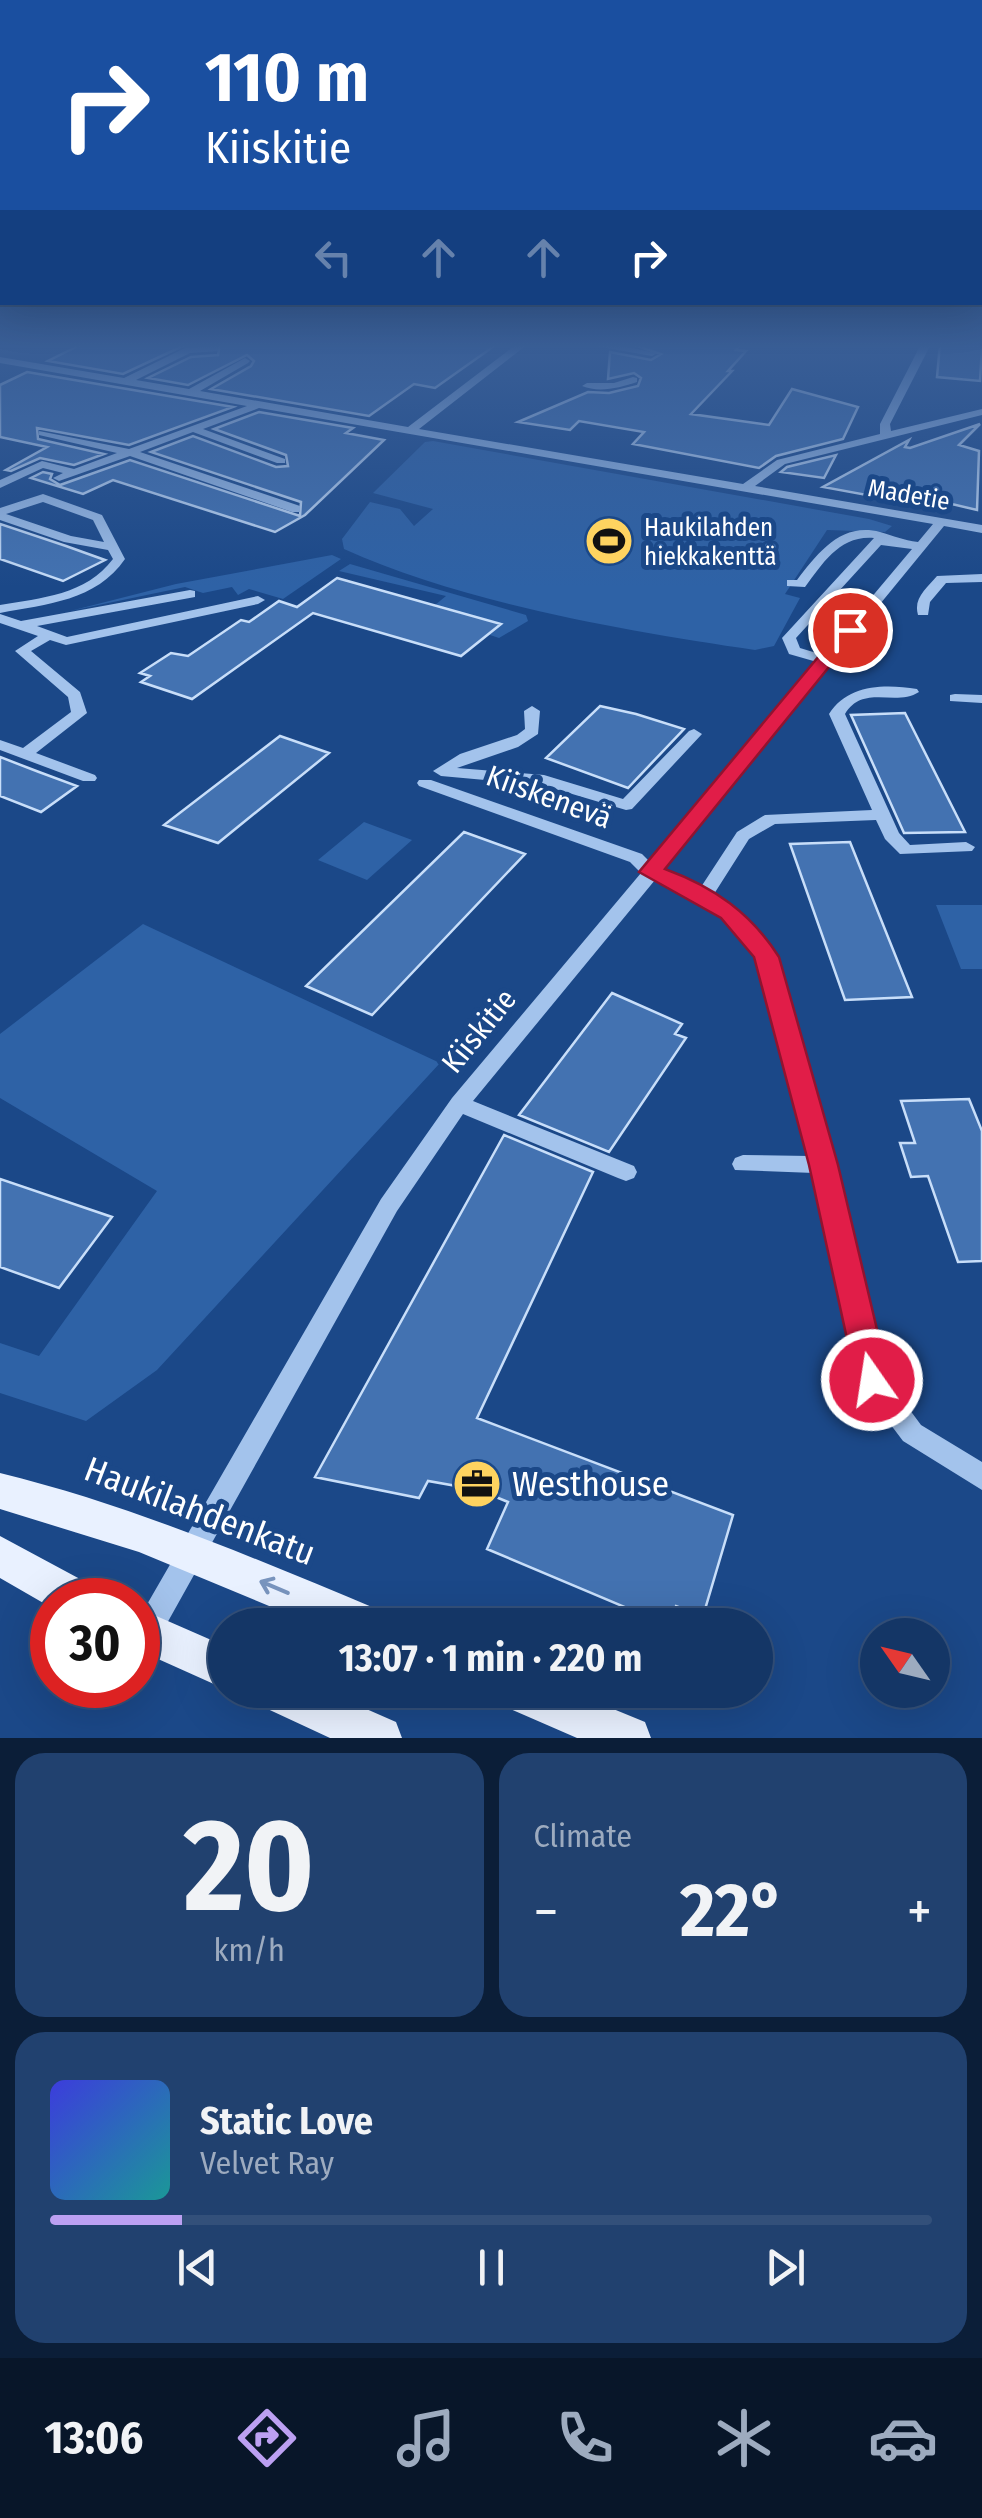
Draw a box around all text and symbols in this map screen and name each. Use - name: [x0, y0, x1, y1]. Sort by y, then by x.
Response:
- text: 110 m: [205, 36, 369, 120]
- icon: right: [40, 40, 170, 170]
- text: Kiiskitie: [205, 121, 351, 175]
- icon: left: [306, 230, 361, 285]
- icon: ahead: [411, 230, 466, 285]
- icon: ahead: [516, 230, 571, 285]
- icon: right: [621, 230, 676, 285]
- street label: Madetie: [866, 473, 952, 517]
- place label: Haukilahden hiekkakenttä: [644, 513, 776, 572]
- sports icon: Haukilahden hiekkakenttä: [583, 515, 635, 567]
- pin: [808, 588, 893, 673]
- icon: arrive: [823, 603, 878, 658]
- street label: Kiiskenevä: [482, 758, 616, 836]
- street label: Kiiskitie: [434, 982, 524, 1080]
- position arrow: [820, 1328, 924, 1432]
- street label: Haukilahdenkatu: [79, 1448, 321, 1574]
- office icon: Westhouse: [451, 1458, 503, 1510]
- place label: Westhouse: [512, 1463, 669, 1505]
- one-way arrow: [259, 1577, 290, 1595]
- speed limit sign: 30: [30, 1578, 160, 1708]
- north arrow: [860, 1618, 950, 1708]
- map controls: [860, 1618, 950, 1708]
- text: 13:07 · 1 min · 220 m: [339, 1635, 642, 1681]
- text: 20: [184, 1788, 315, 1944]
- text: Climate: [534, 1817, 632, 1855]
- text: 22°: [680, 1866, 785, 1956]
- text: −: [534, 1879, 558, 1945]
- text: +: [907, 1879, 932, 1945]
- text: km/h: [214, 1931, 285, 1969]
- text: Static Love: [200, 2098, 373, 2144]
- text: Velvet Ray: [200, 2144, 334, 2182]
- icon: previous: [170, 2240, 225, 2295]
- icon: pause: [464, 2240, 519, 2295]
- icon: next: [758, 2240, 813, 2295]
- icon: directions: [232, 2403, 302, 2473]
- icon: music: [391, 2403, 461, 2473]
- icon: phone: [550, 2403, 620, 2473]
- icon: climate: [709, 2403, 779, 2473]
- icon: car: [868, 2403, 938, 2473]
- text: 13:06: [44, 2411, 143, 2465]

